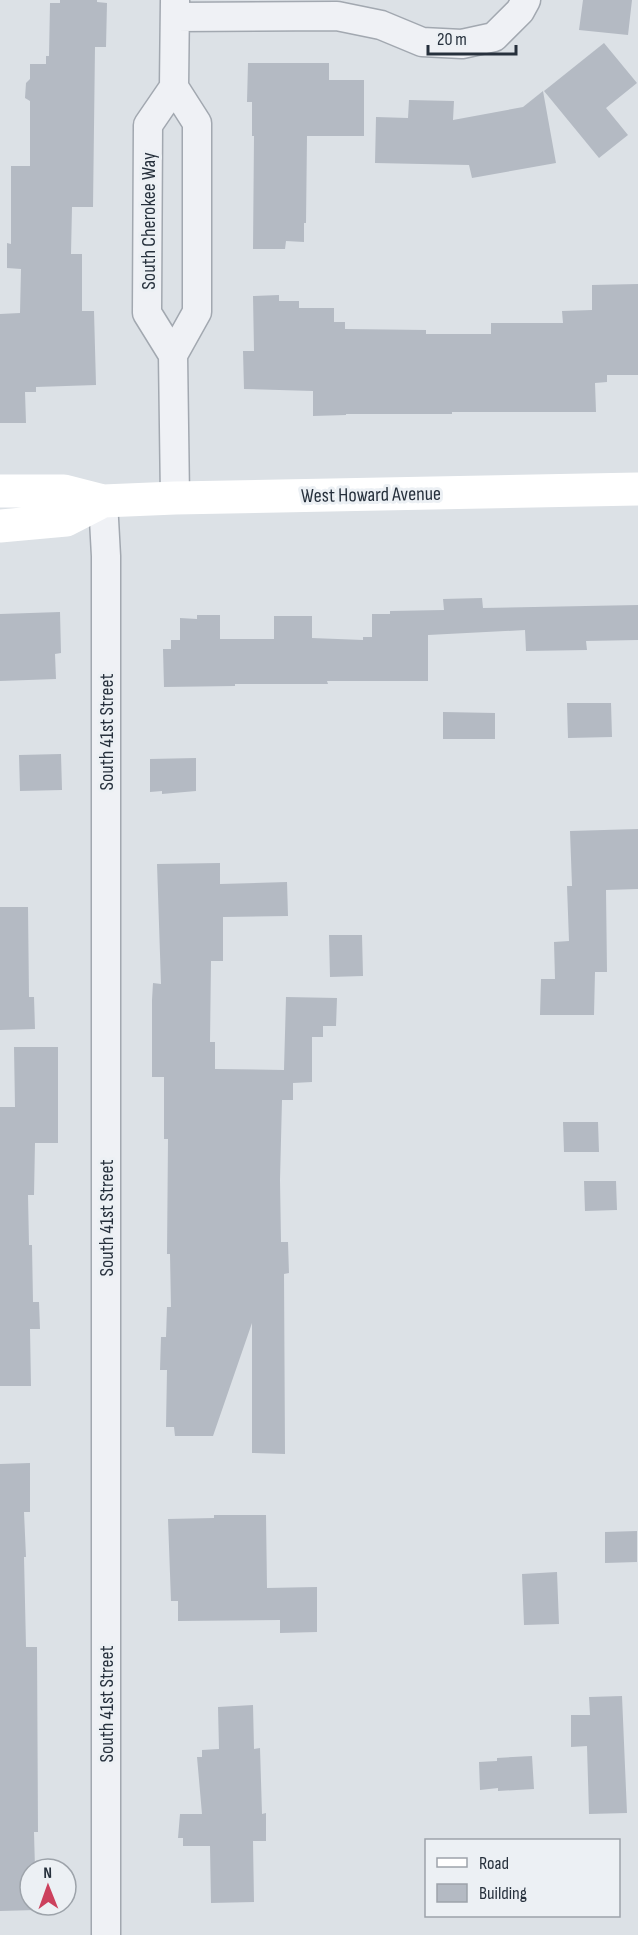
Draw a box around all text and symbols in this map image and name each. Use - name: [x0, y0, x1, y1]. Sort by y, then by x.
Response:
- scale bar: [428, 18, 516, 56]
- text: 20 m: [437, 29, 467, 50]
- street label: South Cherokee Way: [137, 152, 161, 290]
- street label: West Howard Avenue: [301, 482, 441, 508]
- street label: South 41st Street: [95, 673, 119, 791]
- street label: South 41st Street: [95, 1159, 119, 1277]
- street label: South 41st Street: [95, 1645, 119, 1763]
- legend: [425, 1839, 620, 1917]
- text: Road: [479, 1853, 509, 1874]
- north arrow: [18, 1857, 78, 1917]
- text: N: [43, 1864, 52, 1883]
- text: Building: [479, 1883, 527, 1904]

